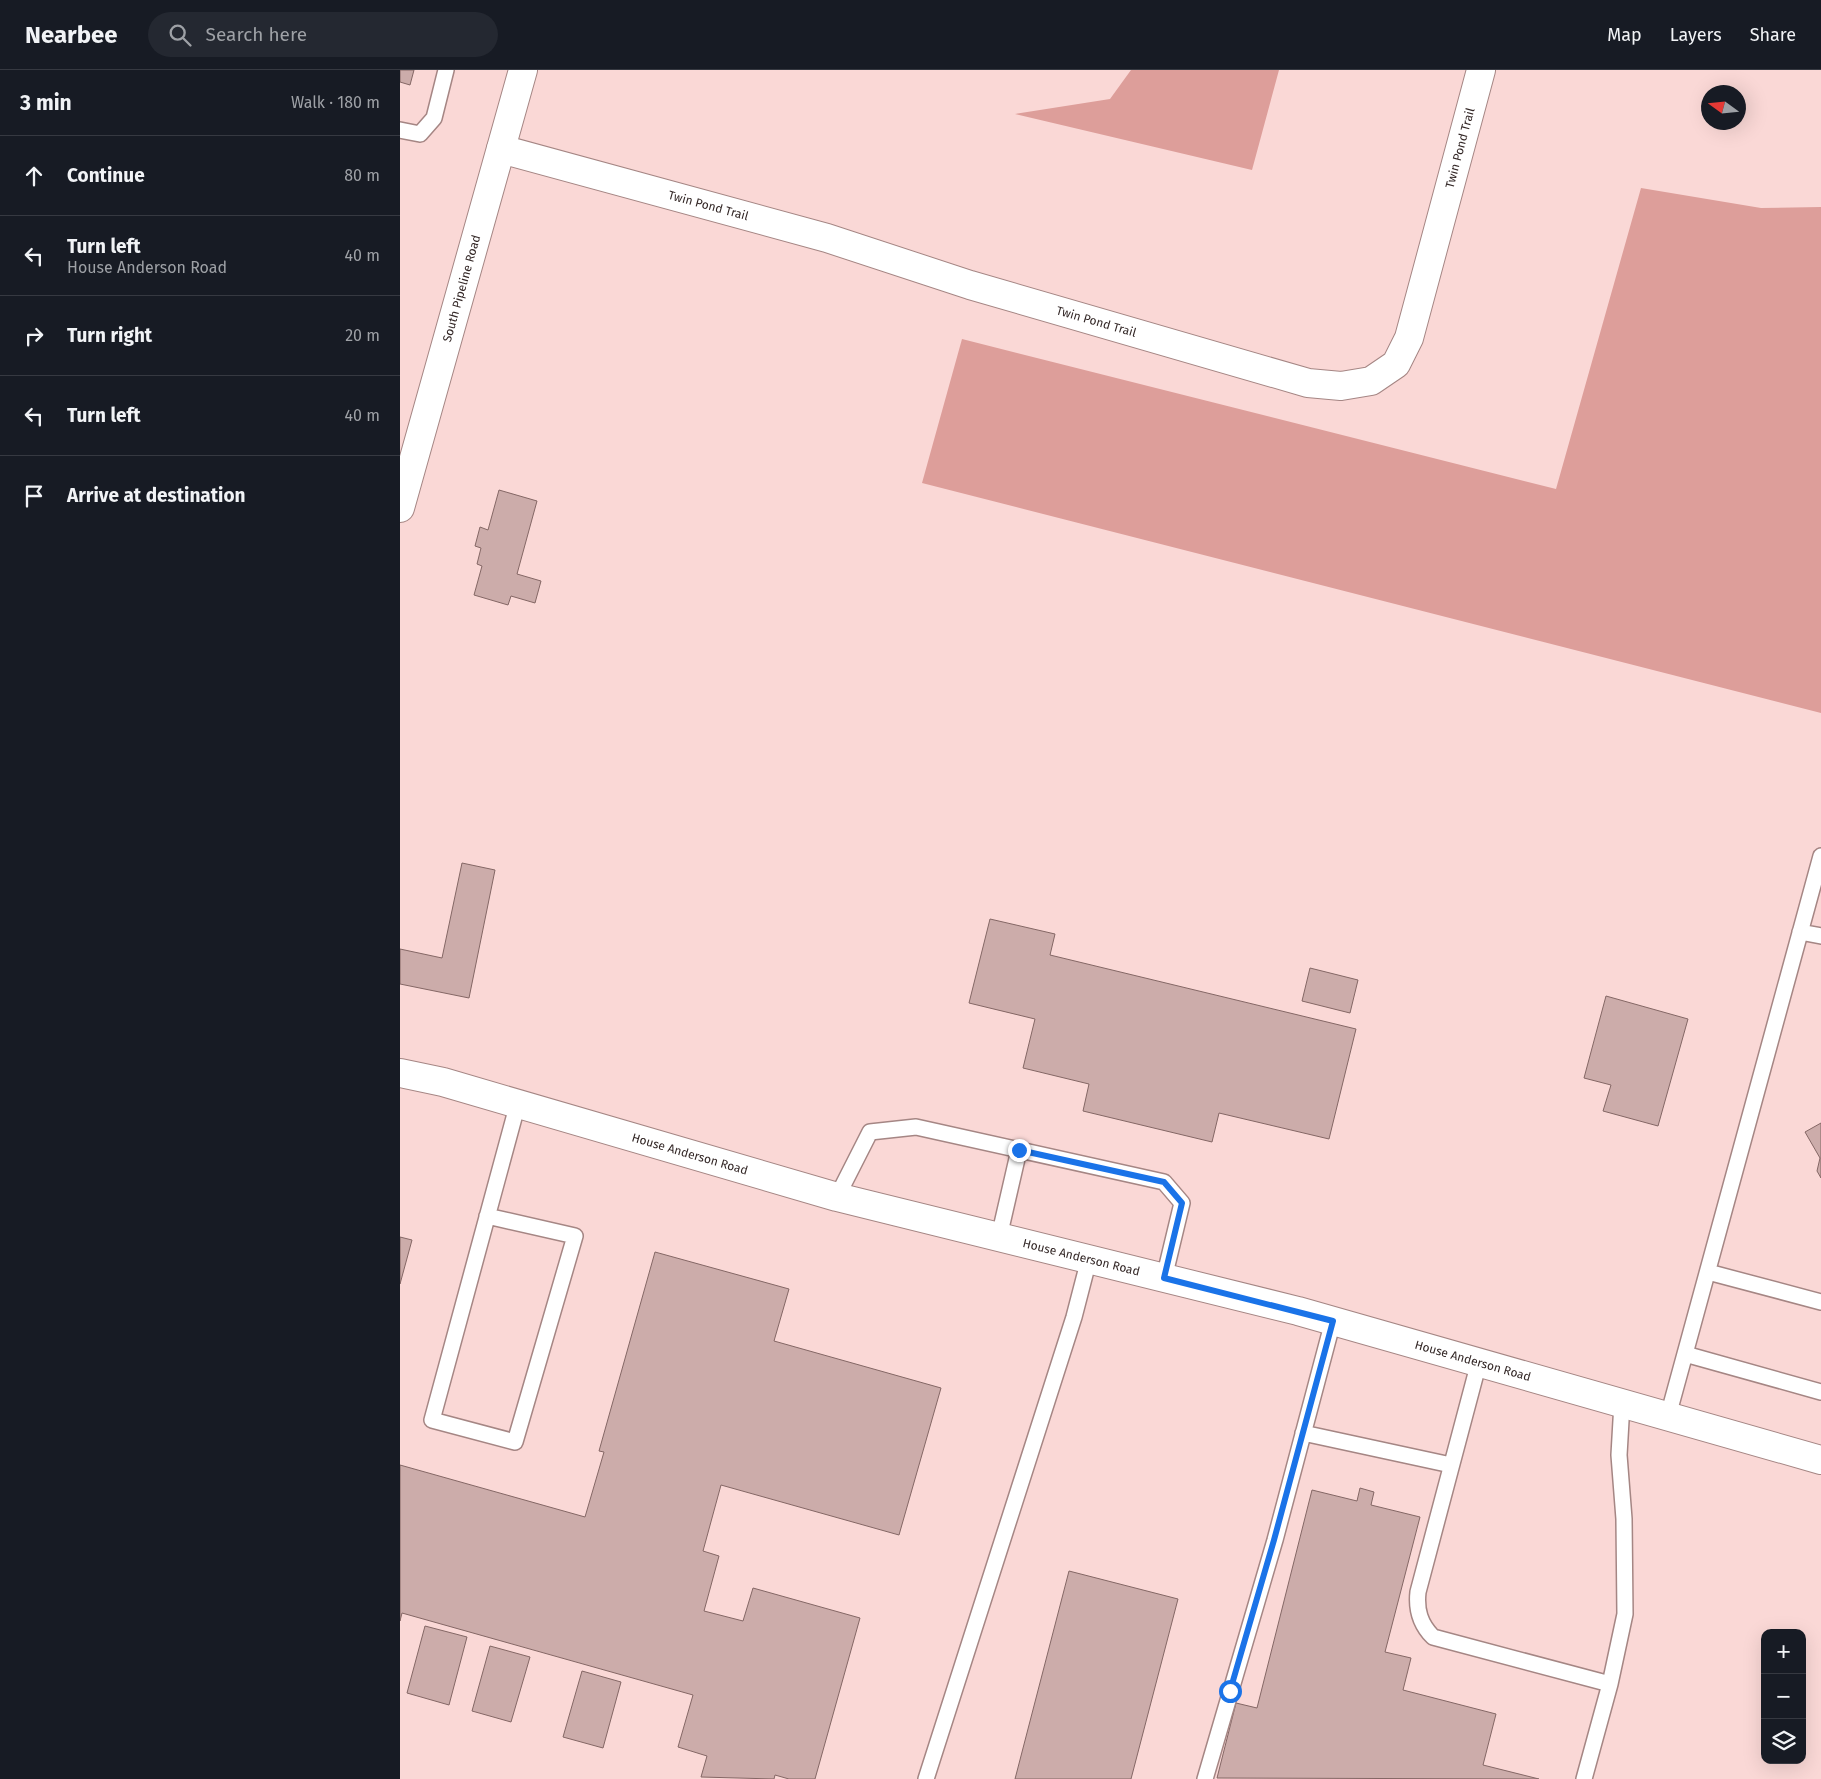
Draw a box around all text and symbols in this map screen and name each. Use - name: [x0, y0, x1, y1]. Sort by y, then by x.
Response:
- search box: [148, 12, 498, 57]
- text: Nearbee: [25, 21, 118, 49]
- icon: search: [166, 21, 194, 49]
- text: Search here: [206, 23, 307, 46]
- text: Map: [1607, 24, 1642, 46]
- text: Layers: [1670, 24, 1722, 46]
- text: Share: [1750, 24, 1796, 46]
- north arrow: [1701, 85, 1746, 130]
- text: 3 min: [20, 90, 72, 116]
- text: Walk · 180 m: [291, 93, 380, 112]
- street label: Twin Pond Trail: [1443, 106, 1478, 190]
- icon: ahead: [20, 162, 48, 190]
- text: Continue: [67, 164, 145, 187]
- text: 80 m: [344, 166, 380, 185]
- street label: Twin Pond Trail: [667, 188, 751, 223]
- street label: South Pipeline Road: [440, 233, 483, 344]
- text: Turn left: [67, 235, 141, 258]
- icon: left: [20, 242, 48, 270]
- text: 40 m: [345, 246, 380, 265]
- text: House Anderson Road: [67, 258, 227, 277]
- street label: Twin Pond Trail: [1055, 303, 1138, 340]
- icon: right: [20, 322, 48, 350]
- text: Turn right: [67, 324, 152, 347]
- text: 20 m: [345, 326, 380, 345]
- icon: left: [20, 402, 48, 430]
- text: Turn left: [67, 404, 141, 427]
- text: 40 m: [345, 406, 380, 425]
- icon: arrive: [20, 482, 48, 510]
- text: Arrive at destination: [67, 484, 246, 507]
- street label: House Anderson Road: [630, 1130, 749, 1178]
- route end: [1008, 1139, 1031, 1162]
- street label: House Anderson Road: [1021, 1236, 1141, 1279]
- street label: House Anderson Road: [1413, 1338, 1533, 1384]
- map controls: [1761, 1629, 1806, 1764]
- button: +: [1761, 1629, 1806, 1674]
- button: −: [1761, 1674, 1806, 1719]
- route start: [1219, 1680, 1242, 1703]
- button: layers: [1761, 1719, 1806, 1764]

